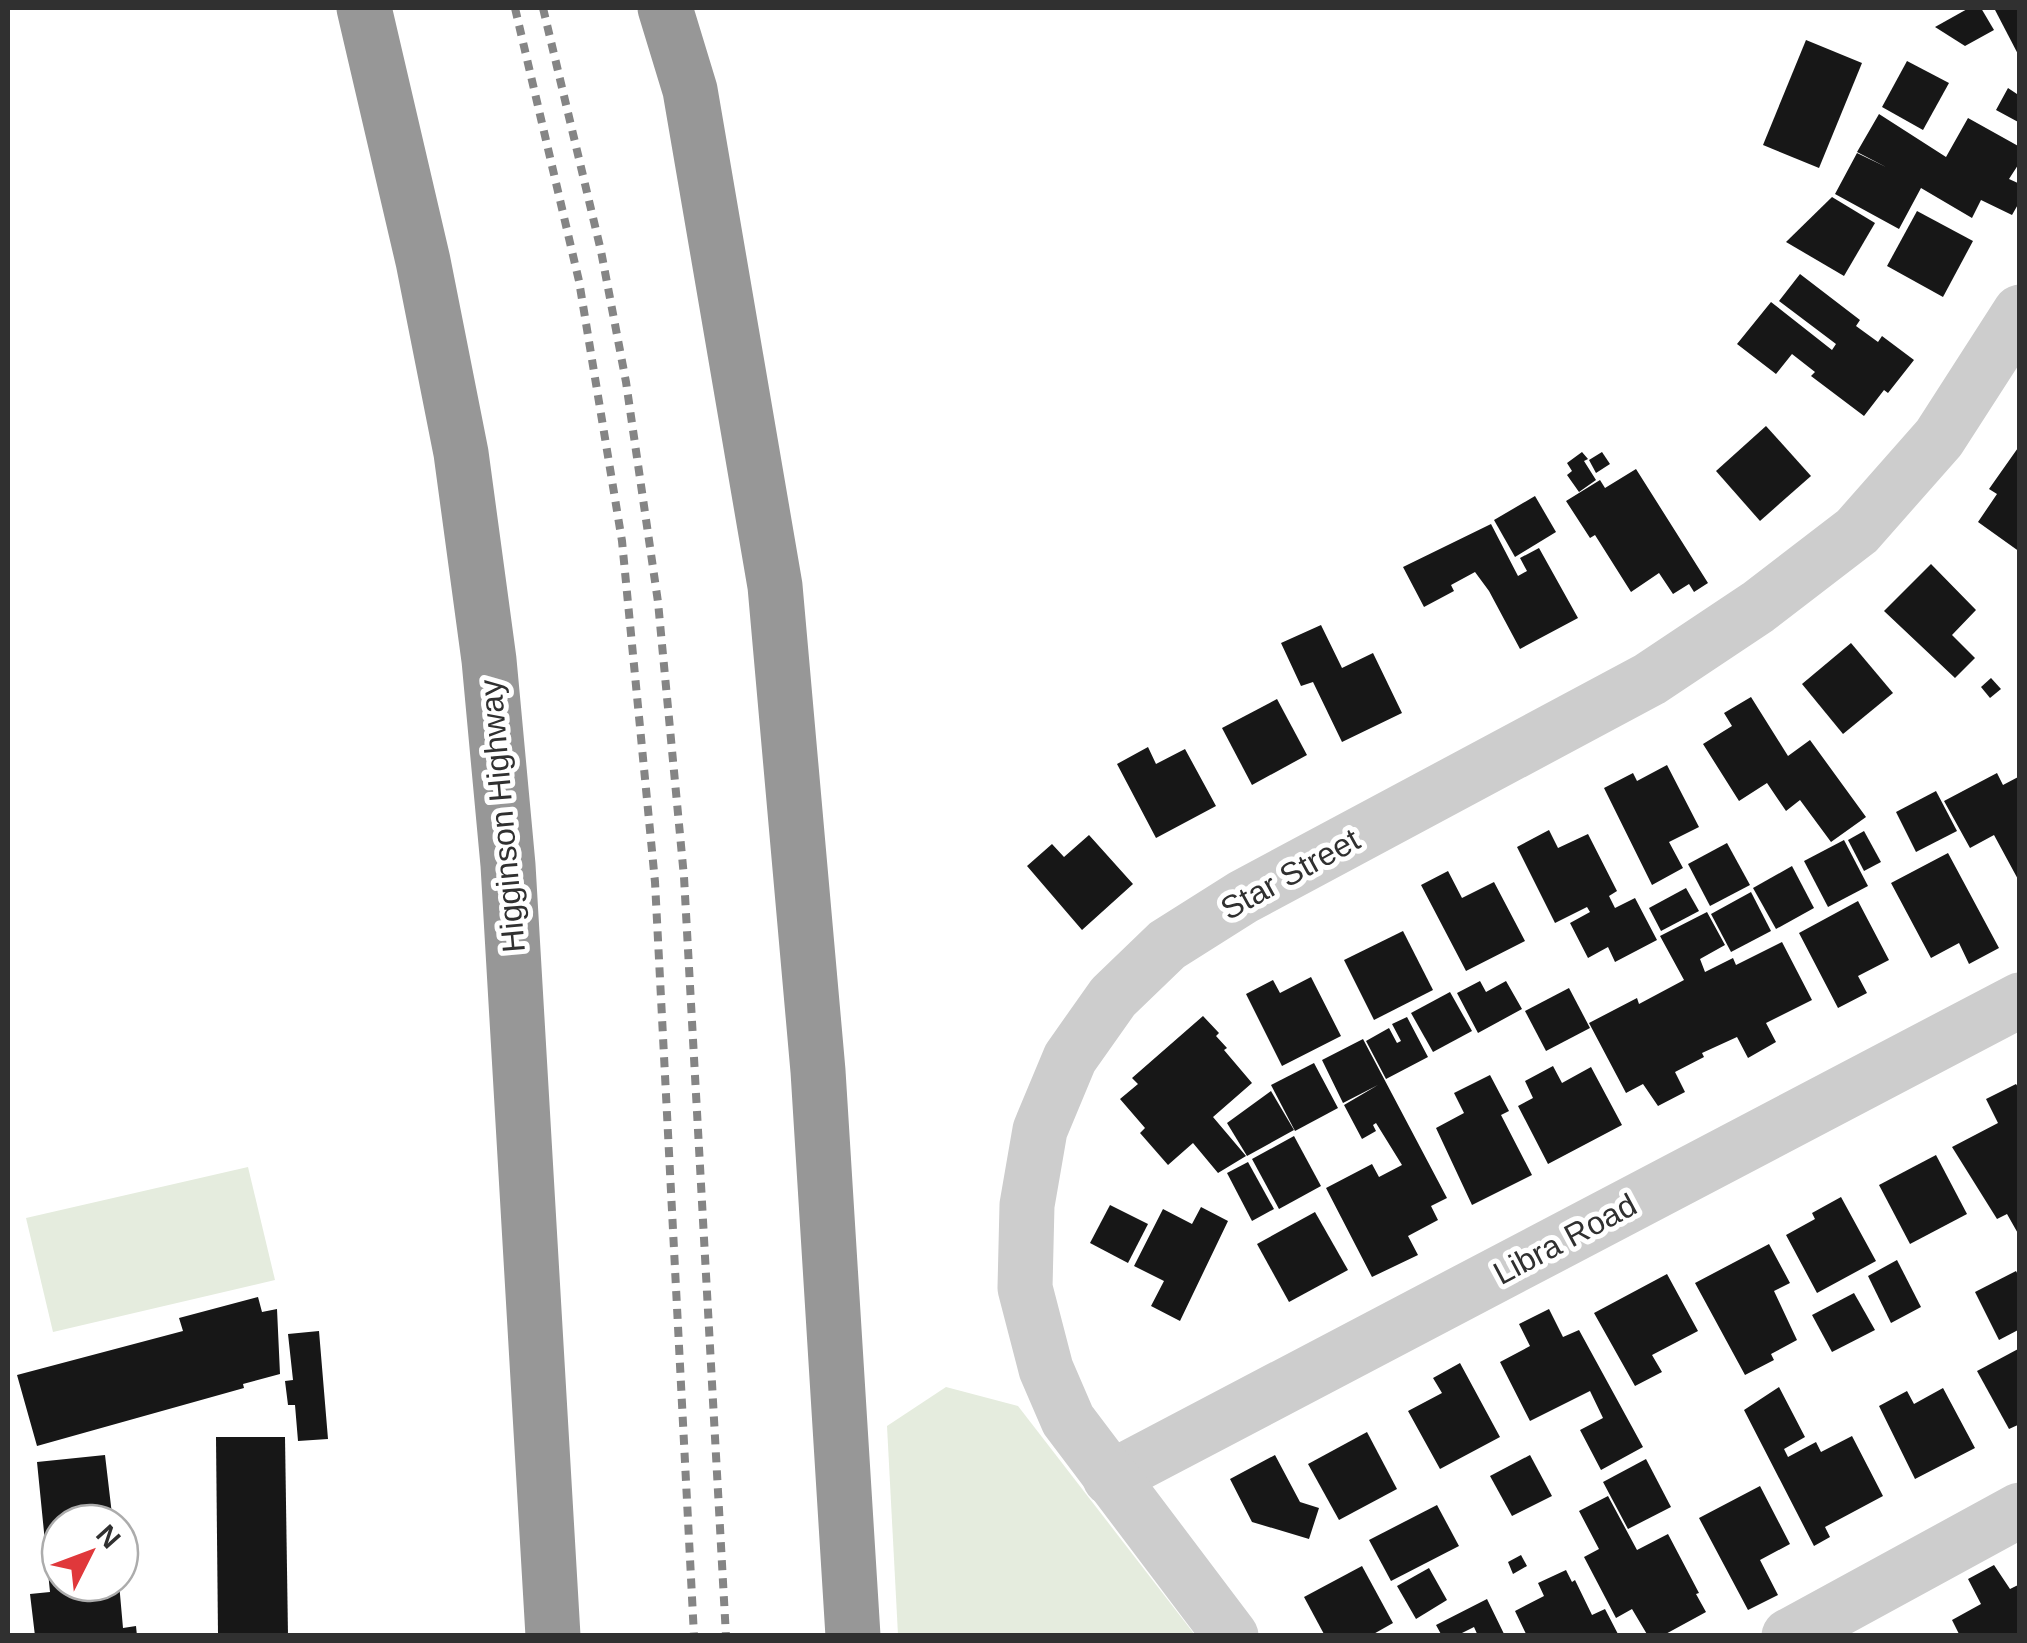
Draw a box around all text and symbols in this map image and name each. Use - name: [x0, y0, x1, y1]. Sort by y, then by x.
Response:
- street label: Higginson Highway: [472, 678, 532, 954]
- street label: Star Street: [1214, 821, 1366, 927]
- street label: Libra Road: [1487, 1186, 1643, 1292]
- north arrow: [40, 1503, 140, 1603]
- text: N: [90, 1519, 126, 1554]

